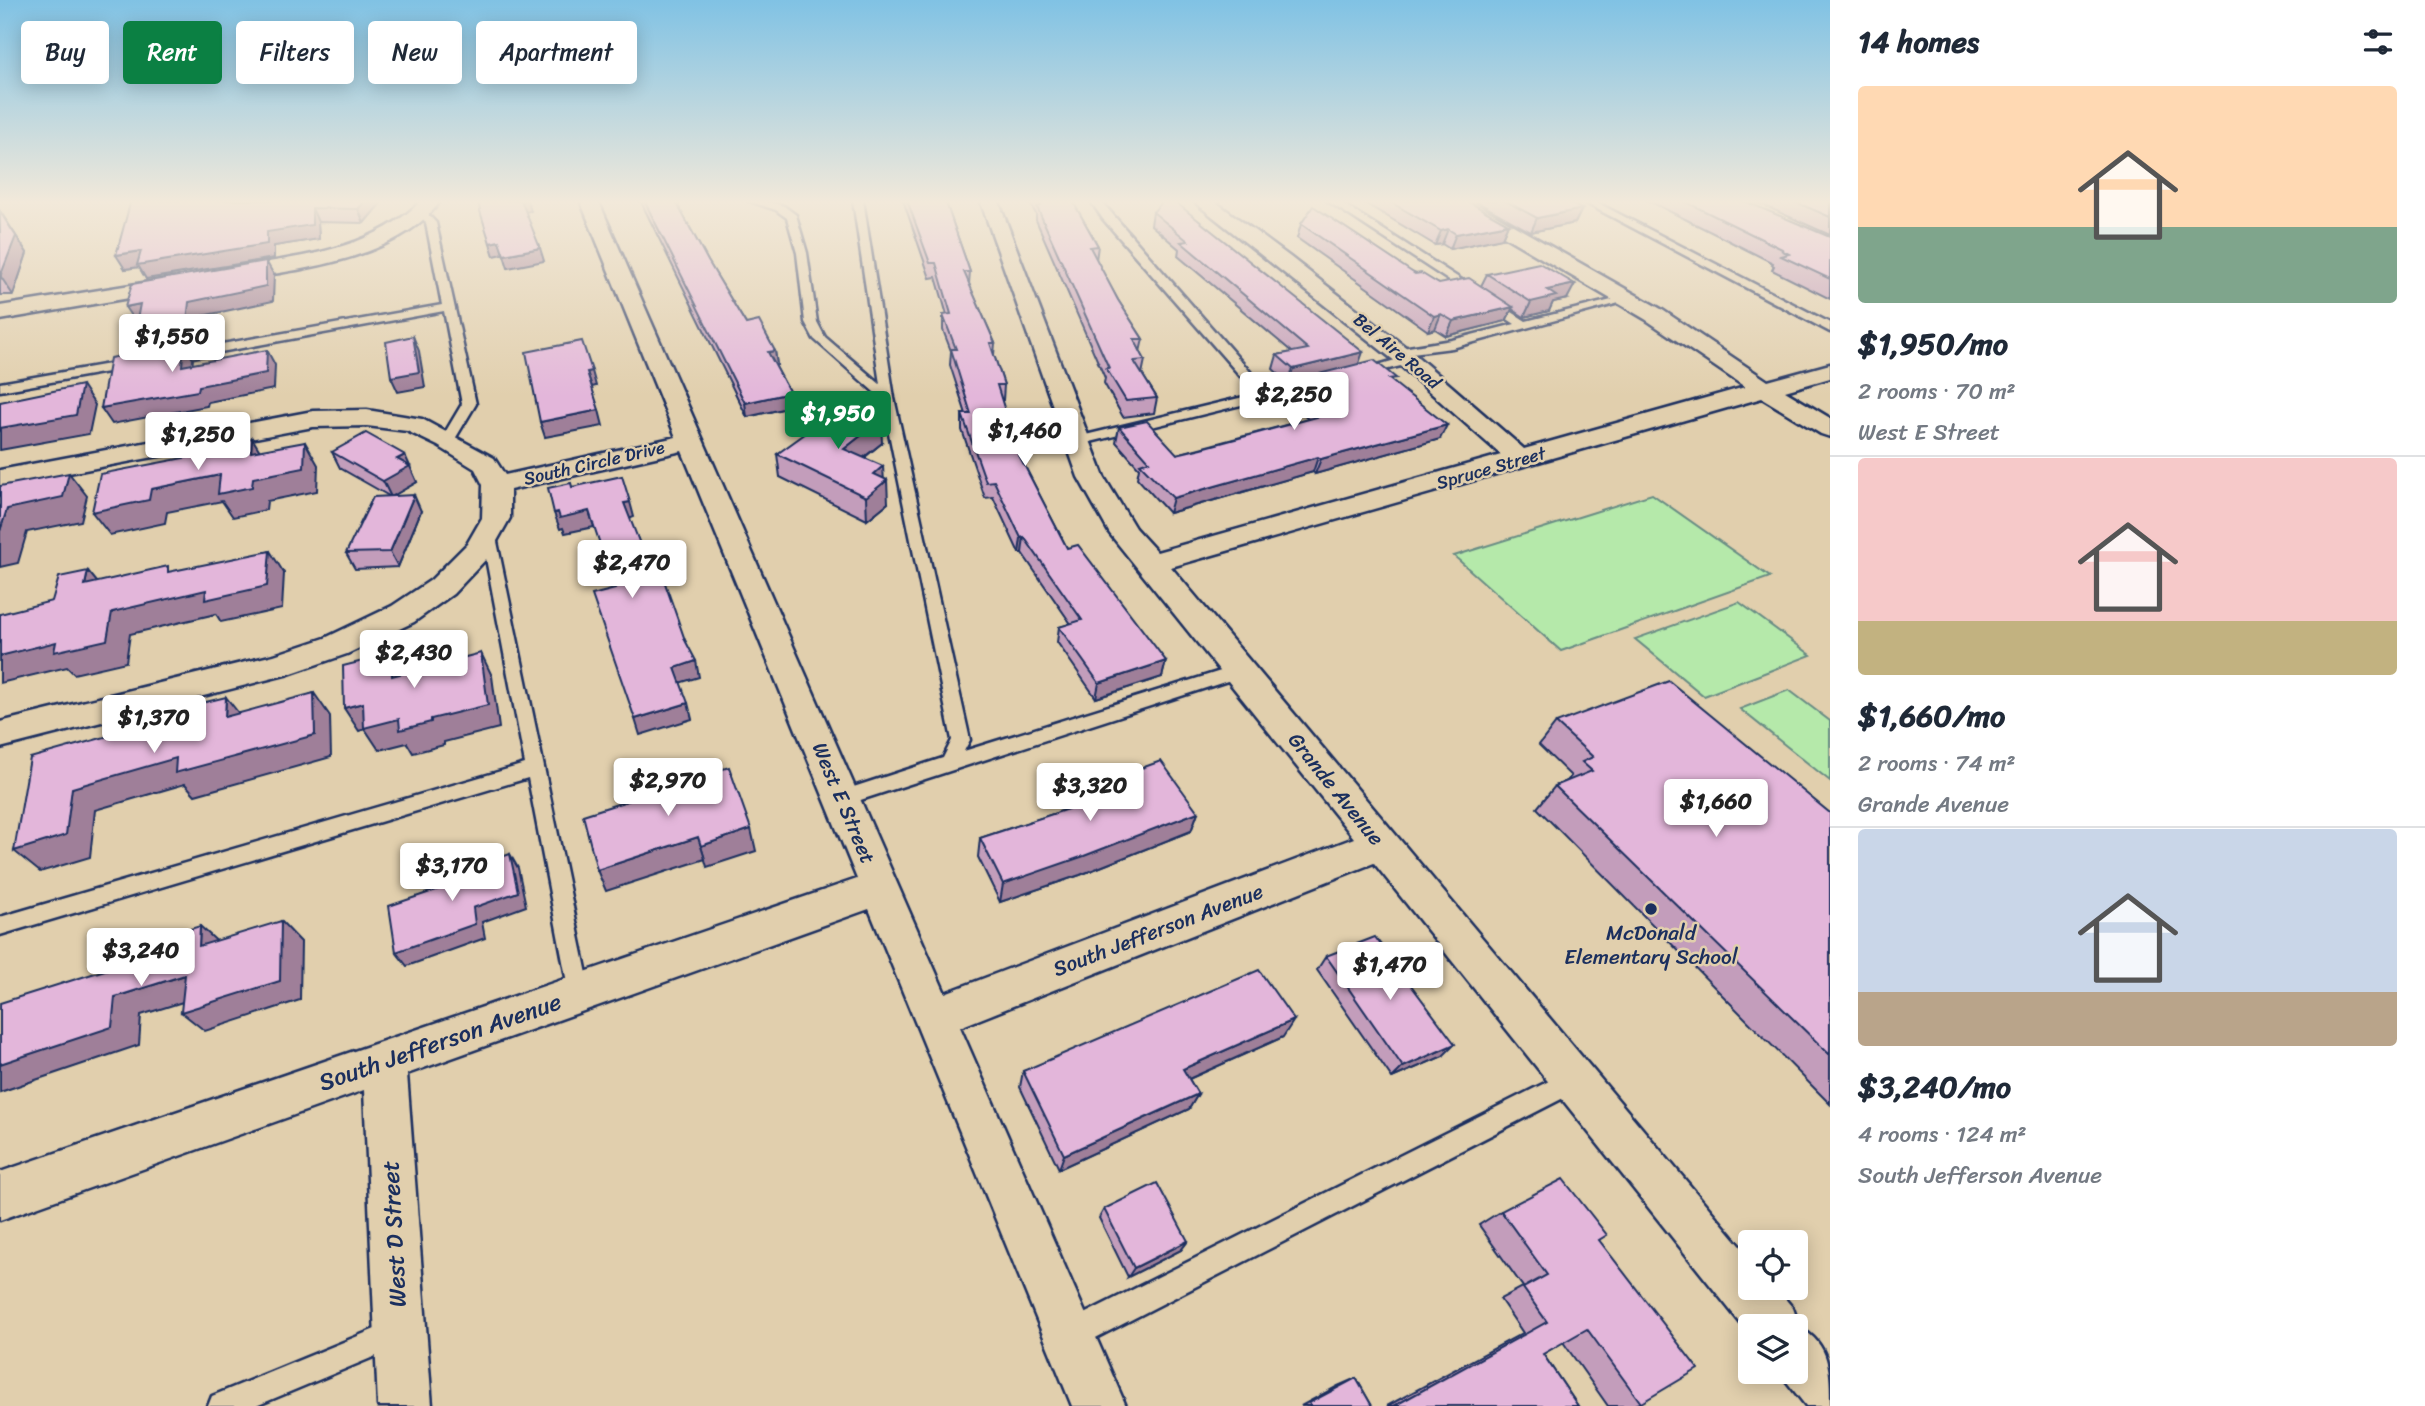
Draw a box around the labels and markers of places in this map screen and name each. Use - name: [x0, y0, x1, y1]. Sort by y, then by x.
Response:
- pin: $1,550: [115, 314, 229, 374]
- pin: $2,250: [1237, 372, 1351, 432]
- pin: $1,950: [781, 392, 895, 451]
- pin: $1,460: [968, 408, 1082, 468]
- pin: $1,250: [141, 412, 255, 472]
- pin: $2,470: [575, 540, 689, 600]
- pin: $2,430: [357, 630, 471, 690]
- pin: $1,370: [97, 696, 211, 755]
- pin: $2,970: [611, 758, 725, 818]
- pin: $3,320: [1033, 764, 1147, 823]
- pin: $1,660: [1659, 780, 1773, 839]
- pin: $3,170: [395, 844, 509, 903]
- marker: McDonald Elementary School: [1643, 901, 1659, 917]
- place label: McDonald Elementary School: [1564, 914, 1739, 976]
- pin: $3,240: [84, 928, 198, 988]
- pin: $1,470: [1333, 942, 1447, 1002]

